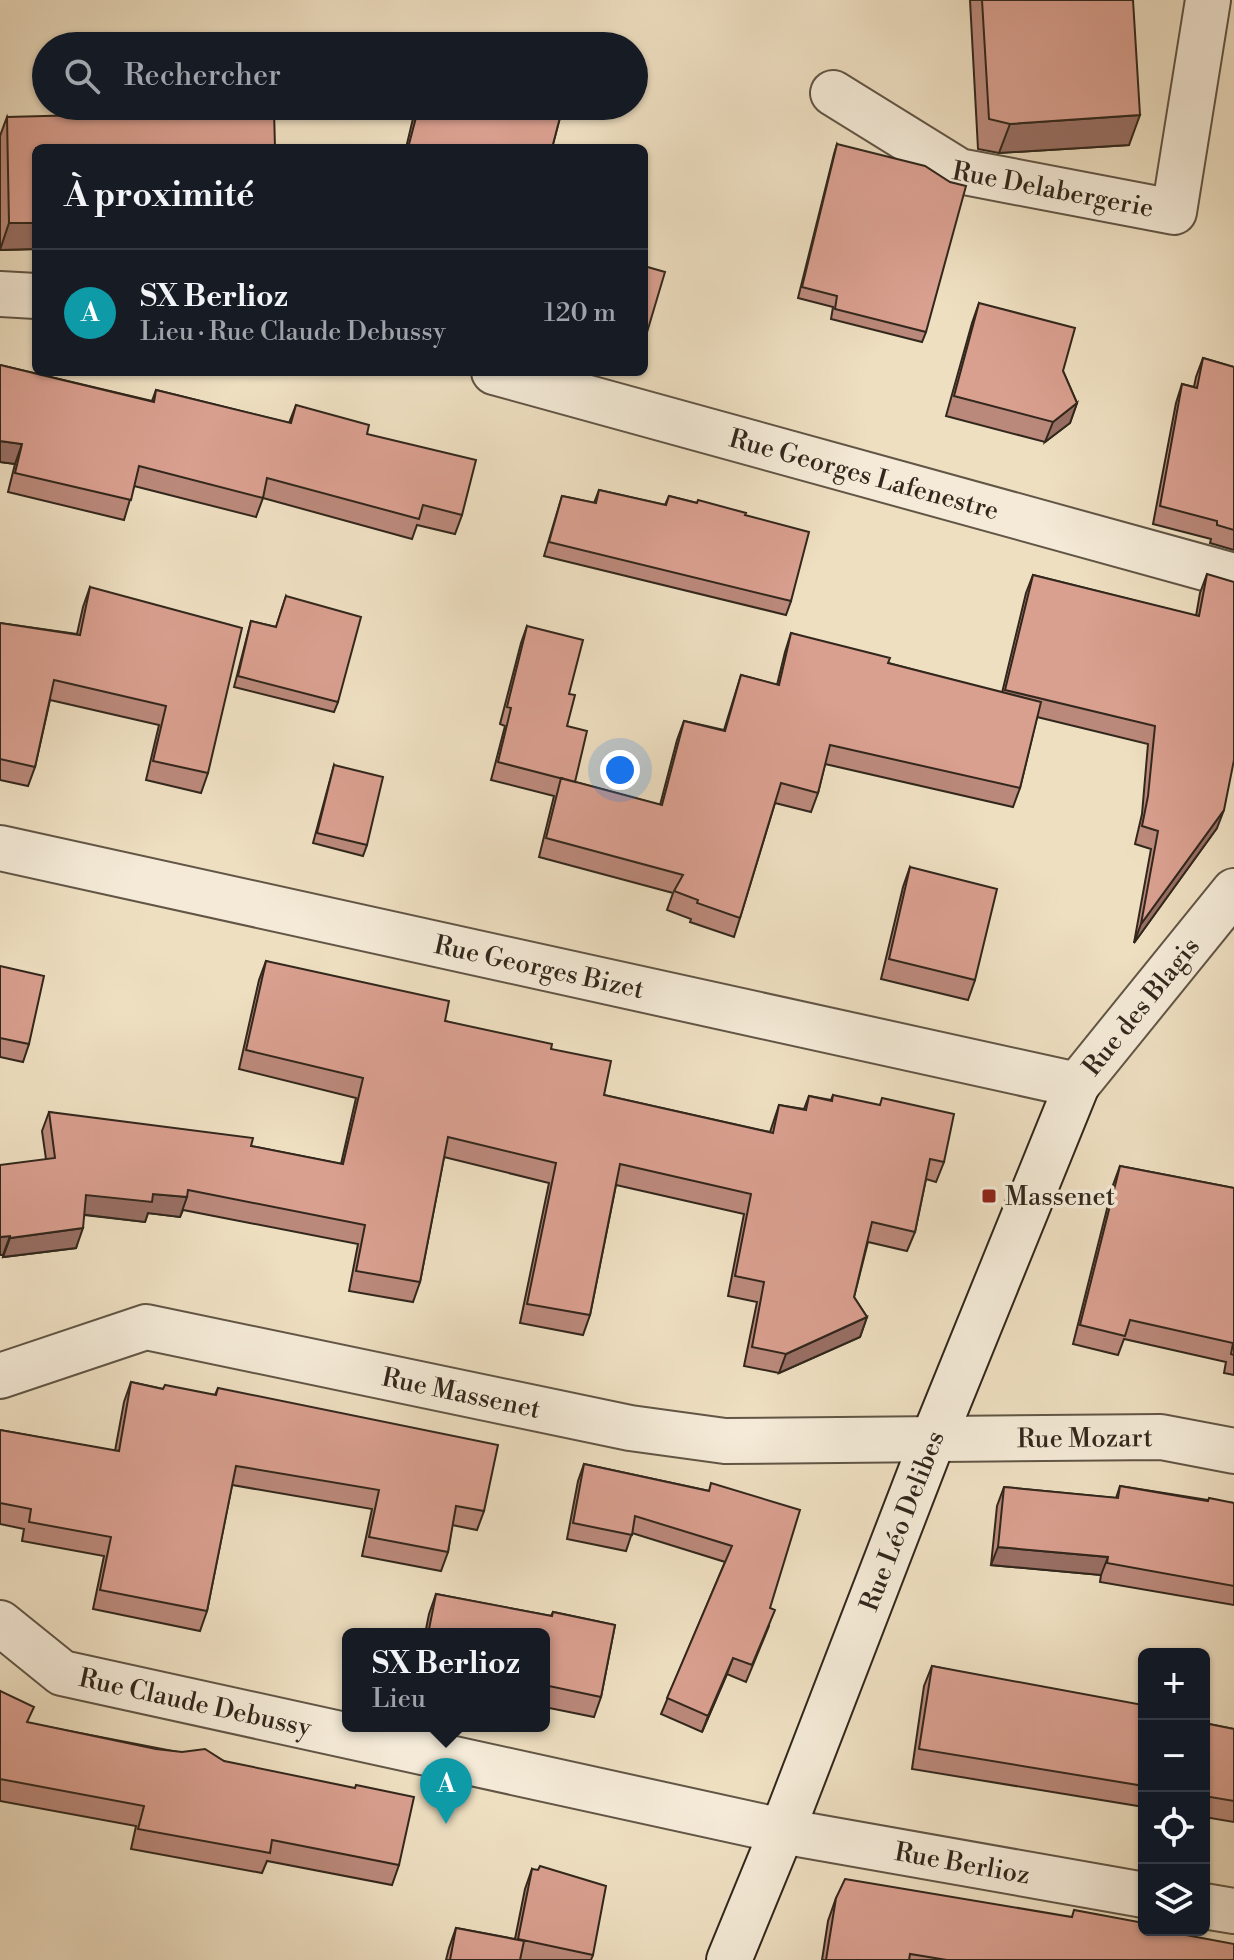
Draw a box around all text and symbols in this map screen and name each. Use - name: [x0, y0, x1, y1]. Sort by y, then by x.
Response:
- search box: [32, 32, 648, 120]
- icon: search: [60, 54, 104, 98]
- text: Rechercher: [124, 57, 281, 95]
- street label: Rue Delabergerie: [950, 155, 1156, 225]
- text: À proximité: [64, 175, 254, 217]
- text: SX Berlioz: [140, 278, 288, 316]
- text: A: [81, 297, 99, 329]
- text: 120 m: [544, 297, 616, 329]
- text: Lieu · Rue Claude Debussy: [140, 316, 446, 348]
- street label: Rue Georges Lafenestre: [725, 423, 1002, 527]
- your location: [600, 750, 640, 790]
- street label: Rue Georges Bizet: [431, 929, 647, 1006]
- street label: Rue des Blagis: [1076, 931, 1207, 1083]
- place label: Massenet: [1005, 1181, 1115, 1213]
- marker: Massenet: [980, 1187, 998, 1205]
- street label: Rue Massenet: [379, 1362, 543, 1426]
- street label: Rue Mozart: [1017, 1422, 1153, 1455]
- street label: Rue Léo Delibes: [853, 1426, 952, 1616]
- popup: [342, 1628, 550, 1732]
- text: SX Berlioz: [372, 1645, 520, 1683]
- map controls: [1138, 1648, 1210, 1936]
- button: +: [1138, 1648, 1210, 1720]
- street label: Rue Claude Debussy: [76, 1662, 315, 1744]
- text: Lieu: [372, 1683, 426, 1715]
- button: −: [1138, 1720, 1210, 1792]
- pin: A: [420, 1758, 472, 1824]
- button: locate: [1138, 1792, 1210, 1864]
- street label: Rue Berlioz: [892, 1836, 1032, 1892]
- button: layers: [1138, 1864, 1210, 1936]

